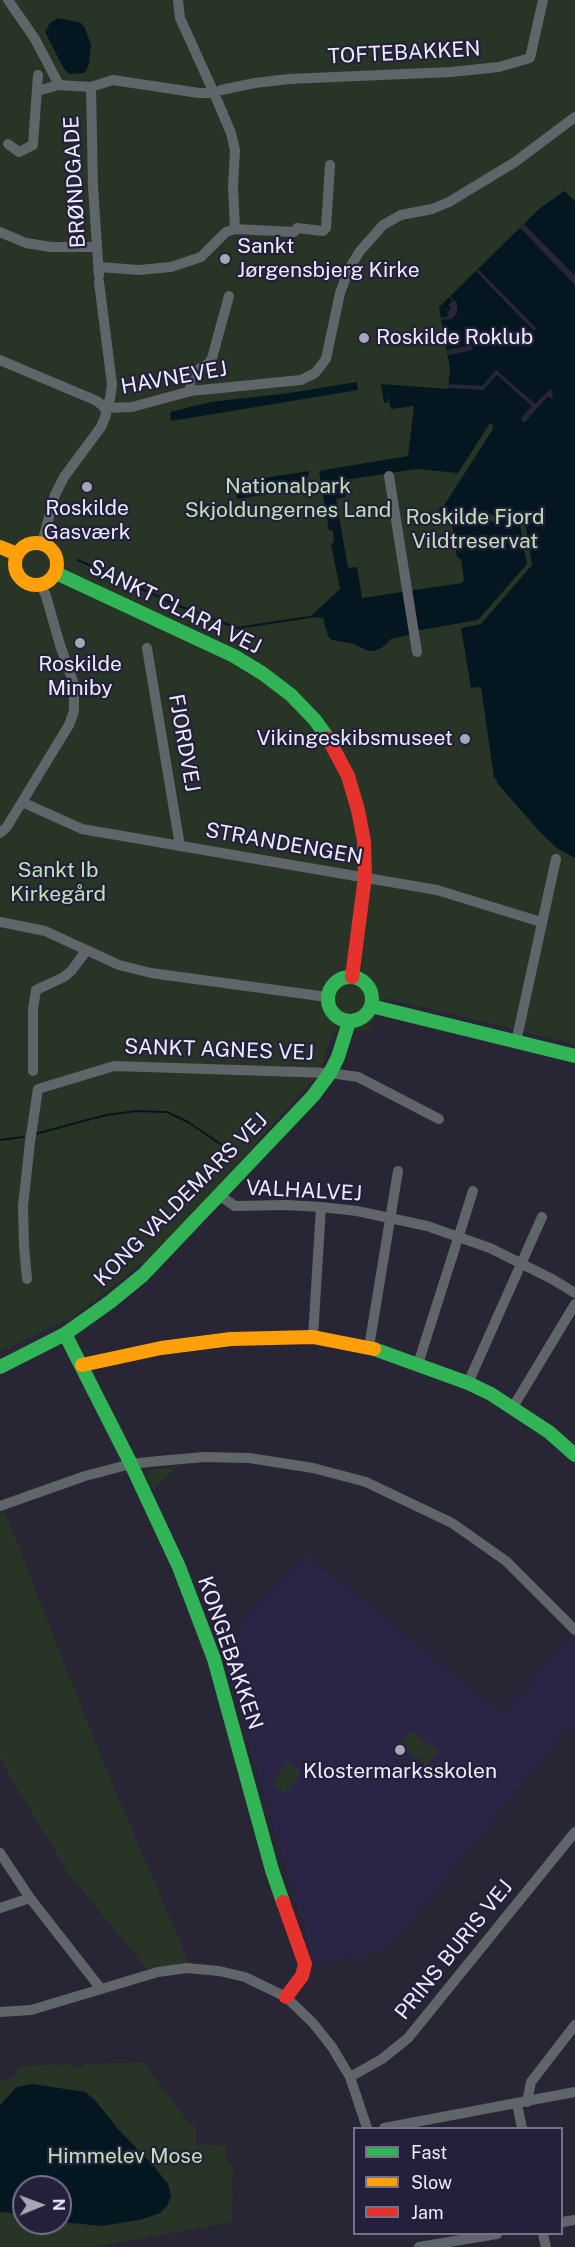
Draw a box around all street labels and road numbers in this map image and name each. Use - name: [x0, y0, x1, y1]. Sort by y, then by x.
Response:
- street label: TOFTEBAKKEN: [327, 36, 481, 70]
- street label: BRØNDGADE: [59, 115, 91, 249]
- street label: HAVNEVEJ: [119, 356, 229, 400]
- street label: SANKT CLARA VEJ: [85, 554, 265, 660]
- street label: FJORDVEJ: [163, 692, 205, 794]
- street label: STRANDENGEN: [203, 818, 365, 870]
- street label: SANKT AGNES VEJ: [124, 1034, 314, 1066]
- street label: KONG VALDEMARS VEJ: [89, 1108, 273, 1292]
- street label: VALHALVEJ: [245, 1175, 363, 1207]
- street label: KONGEBAKKEN: [192, 1573, 268, 1733]
- street label: PRINS BURIS VEJ: [390, 1875, 518, 2025]

